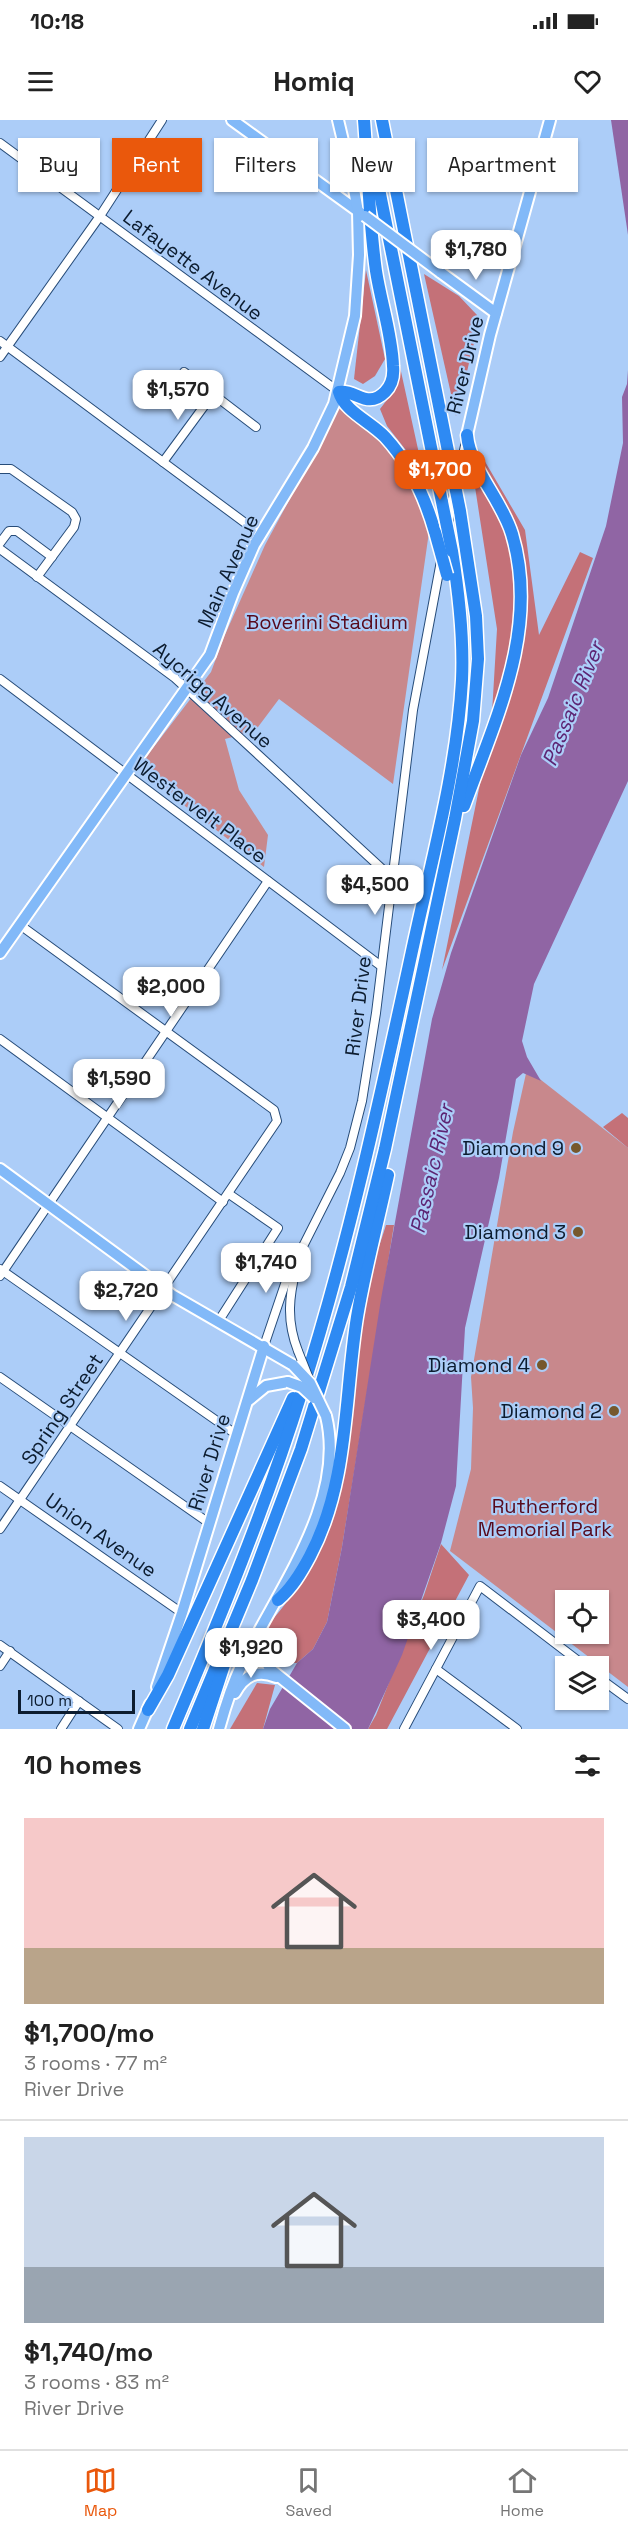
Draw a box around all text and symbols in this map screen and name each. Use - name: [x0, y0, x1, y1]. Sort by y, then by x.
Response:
- text: 10:18: [30, 7, 84, 35]
- text: Homiq: [273, 64, 355, 99]
- icon: menu: [24, 65, 57, 98]
- icon: heart: [571, 65, 604, 98]
- chip: Buy: [18, 138, 100, 192]
- chip: Rent: [112, 138, 202, 192]
- chip: Filters: [214, 138, 318, 192]
- chip: New: [330, 138, 415, 192]
- chip: Apartment: [427, 138, 578, 192]
- street label: Lafayette Avenue: [118, 204, 268, 326]
- pin: $1,780: [427, 230, 525, 281]
- text: $1,780: [445, 236, 507, 262]
- street label: River Drive: [440, 313, 490, 417]
- pin: $1,570: [129, 370, 227, 421]
- text: $1,570: [147, 376, 209, 402]
- pin: $1,700: [391, 450, 489, 501]
- text: $1,700: [408, 456, 472, 482]
- street label: Main Avenue: [191, 510, 265, 632]
- park label: Boverini Stadium: [246, 609, 408, 635]
- street label: Aycrigg Avenue: [148, 636, 278, 754]
- water label: Passaic River: [535, 636, 610, 770]
- street label: Westervelt Place: [128, 751, 272, 869]
- pin: $4,500: [326, 865, 424, 916]
- text: $4,500: [341, 871, 409, 897]
- street label: River Drive: [339, 955, 377, 1057]
- pin: $2,000: [122, 967, 220, 1018]
- text: $2,000: [137, 973, 205, 999]
- pin: $1,590: [70, 1059, 168, 1110]
- text: $1,590: [87, 1065, 151, 1091]
- water label: Passaic River: [404, 1100, 460, 1236]
- place label: Diamond 9: [462, 1135, 564, 1161]
- marker: Diamond 9: [569, 1141, 583, 1155]
- place label: Diamond 3: [464, 1219, 566, 1245]
- marker: Diamond 3: [571, 1225, 585, 1239]
- pin: $1,740: [217, 1243, 315, 1294]
- text: $1,740: [235, 1249, 297, 1275]
- pin: $2,720: [77, 1271, 175, 1322]
- text: $2,720: [93, 1277, 159, 1303]
- street label: Spring Street: [15, 1348, 109, 1470]
- place label: Diamond 4: [428, 1352, 530, 1378]
- marker: Diamond 4: [535, 1358, 549, 1372]
- place label: Diamond 2: [500, 1398, 602, 1424]
- marker: Diamond 2: [607, 1404, 621, 1418]
- street label: River Drive: [182, 1410, 236, 1514]
- street label: Union Avenue: [40, 1487, 162, 1583]
- park label: Rutherford Memorial Park: [478, 1493, 612, 1542]
- map controls: [555, 1590, 609, 1710]
- button: locate: [555, 1590, 609, 1644]
- pin: $3,400: [382, 1600, 480, 1651]
- text: $3,400: [397, 1606, 465, 1632]
- pin: $1,920: [202, 1628, 300, 1679]
- text: $1,920: [219, 1634, 283, 1660]
- button: layers: [555, 1656, 609, 1710]
- scale bar: [18, 1687, 135, 1714]
- text: 100 m: [27, 1690, 72, 1711]
- text: 10 homes: [24, 1748, 142, 1782]
- icon: filters: [571, 1749, 604, 1782]
- icon: home: [260, 1857, 368, 1965]
- text: $1,700/mo: [24, 2016, 154, 2050]
- text: 3 rooms · 77 m²: [24, 2050, 167, 2076]
- text: River Drive: [24, 2076, 124, 2102]
- icon: home: [260, 2176, 368, 2284]
- text: $1,740/mo: [24, 2335, 153, 2369]
- text: 3 rooms · 83 m²: [24, 2369, 169, 2395]
- text: River Drive: [24, 2395, 124, 2421]
- tab: Map: [84, 2464, 117, 2521]
- tab: Saved: [286, 2464, 332, 2521]
- tab: Home: [500, 2464, 544, 2521]

